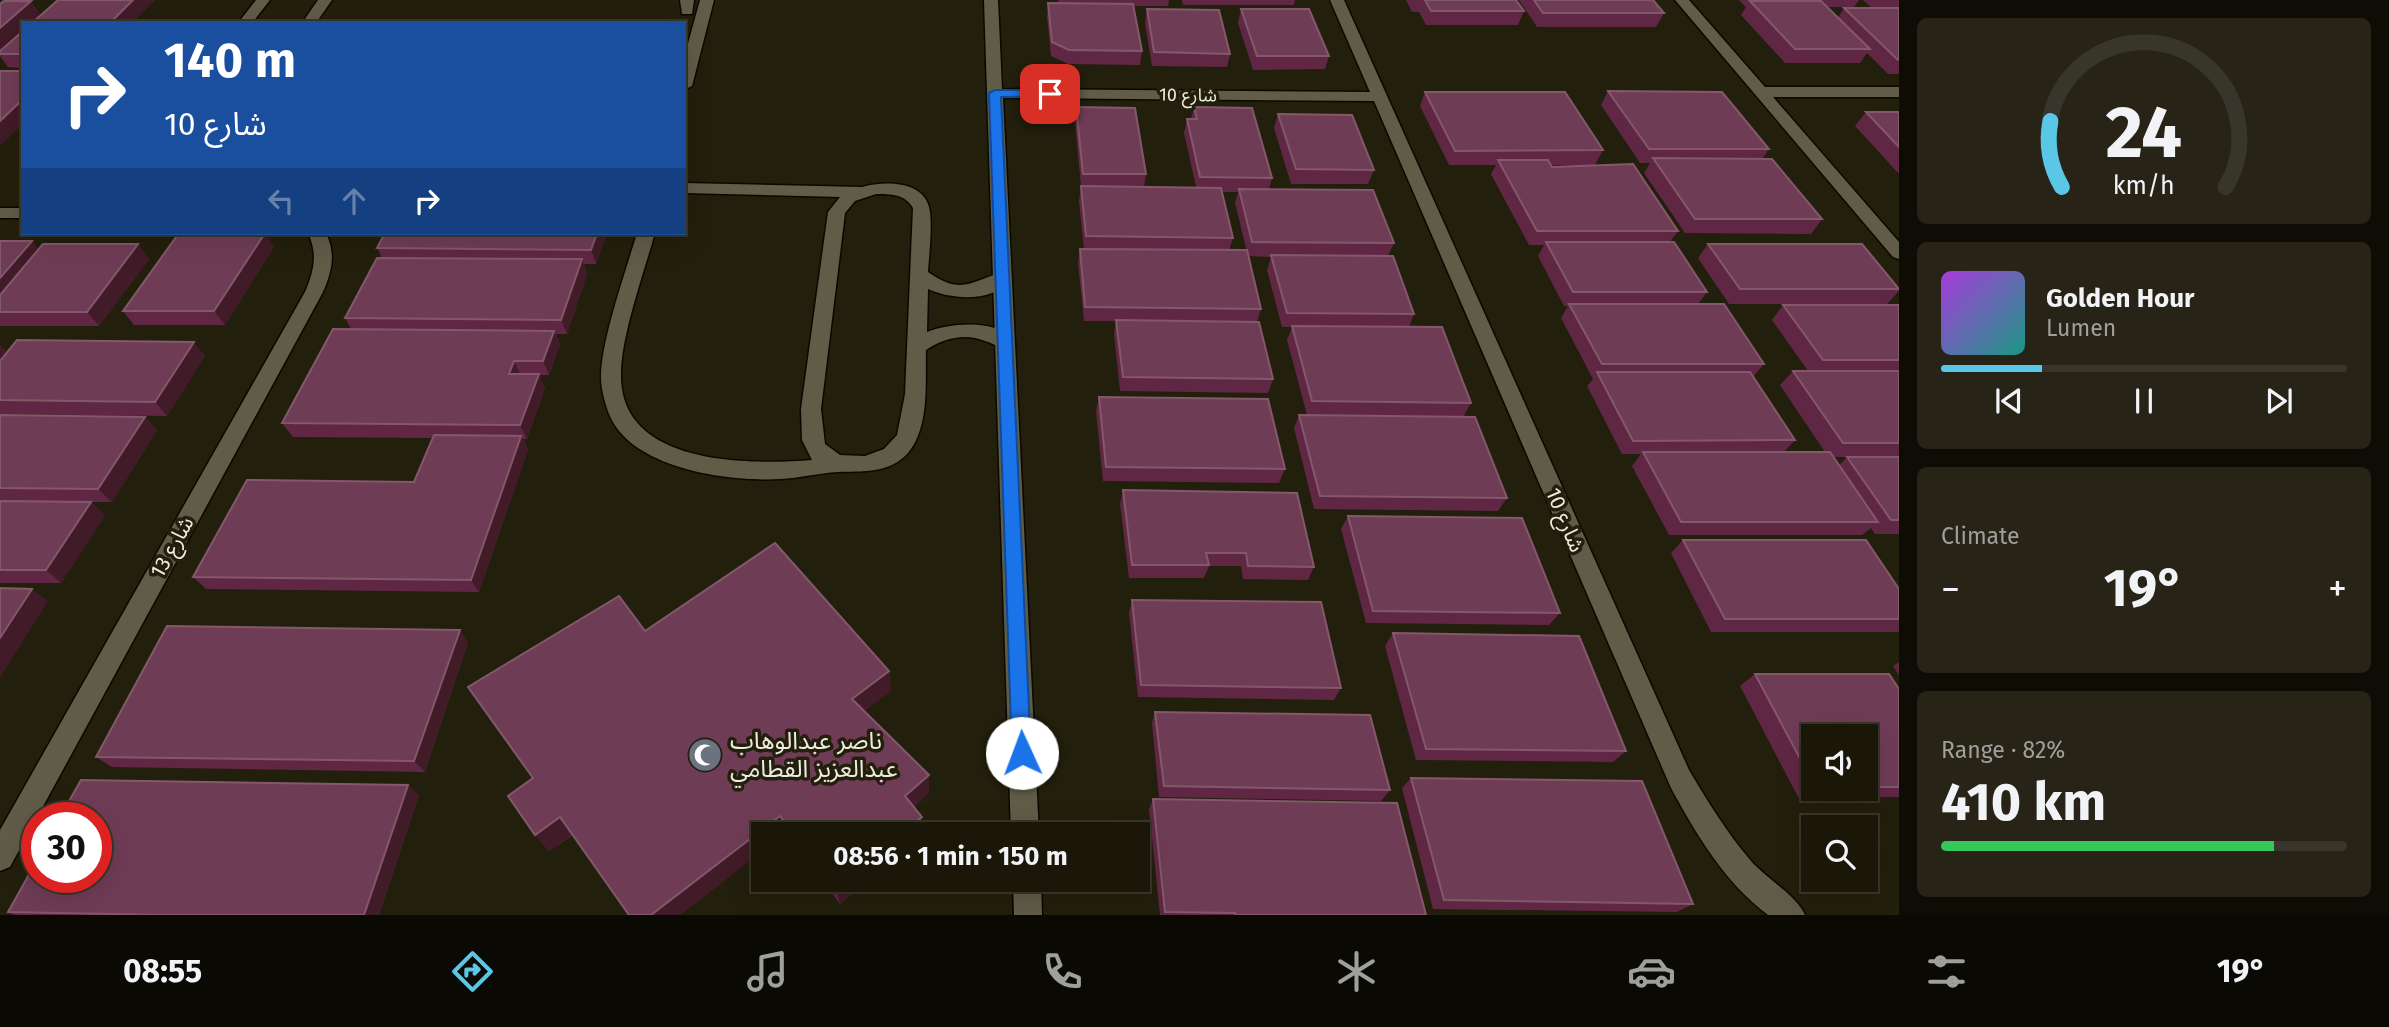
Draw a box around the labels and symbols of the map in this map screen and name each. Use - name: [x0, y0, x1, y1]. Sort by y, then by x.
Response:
- pin: [1020, 64, 1080, 124]
- street label: شارع 10: [1159, 83, 1217, 110]
- street label: شارع 10: [1538, 484, 1590, 557]
- street label: شارع 13: [145, 512, 201, 583]
- position arrow: [985, 716, 1059, 790]
- place label: ناصر عبدالوهاب عبدالعزيز القطامي: [730, 727, 897, 788]
- mosque icon: ناصر عبدالوهاب عبدالعزيز القطامي: [686, 736, 724, 774]
- speed limit sign: 30: [21, 802, 112, 893]

